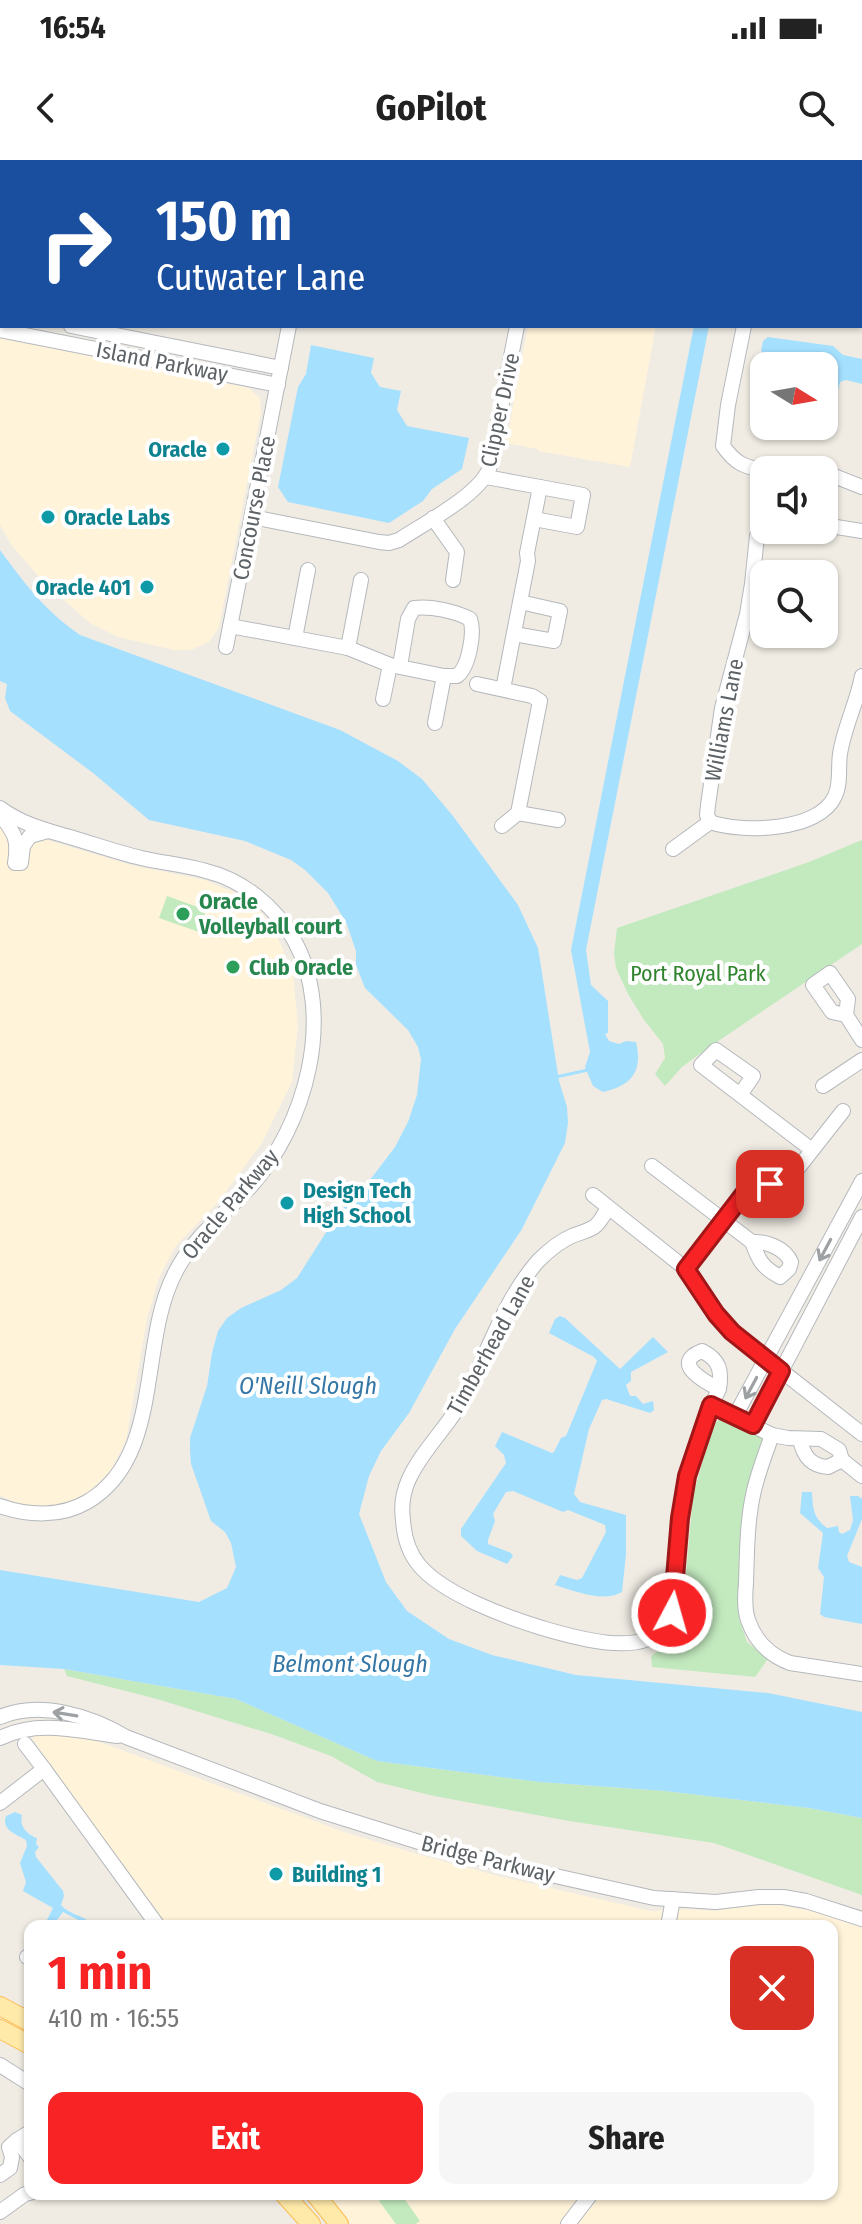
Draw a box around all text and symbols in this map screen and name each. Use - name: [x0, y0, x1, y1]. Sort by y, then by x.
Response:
- text: 16:54: [40, 10, 106, 46]
- icon: back: [24, 86, 68, 130]
- text: GoPilot: [376, 86, 486, 130]
- icon: search: [794, 86, 838, 130]
- text: 150 m: [156, 188, 292, 255]
- icon: right: [24, 192, 128, 296]
- text: Cutwater Lane: [156, 256, 365, 300]
- street label: Island Parkway: [94, 336, 230, 388]
- street label: Clipper Drive: [475, 350, 525, 470]
- north arrow: [750, 352, 838, 440]
- map controls: [750, 352, 838, 648]
- street label: Concourse Place: [227, 434, 281, 582]
- place label: Oracle: [148, 436, 207, 463]
- marker: Oracle: [214, 440, 232, 458]
- button: sound: [750, 456, 838, 544]
- place label: Oracle Labs: [64, 504, 170, 531]
- marker: Oracle Labs: [39, 508, 57, 526]
- button: search: [750, 560, 838, 648]
- place label: Oracle 401: [35, 574, 131, 601]
- marker: Oracle 401: [138, 578, 156, 596]
- street label: Williams Lane: [699, 656, 749, 784]
- place label: Oracle Volleyball court: [198, 888, 343, 940]
- marker: Oracle Volleyball court: [174, 905, 192, 923]
- place label: Club Oracle: [249, 954, 353, 981]
- marker: Club Oracle: [224, 958, 242, 976]
- park label: Port Royal Park: [630, 960, 767, 987]
- street label: Oracle Parkway: [176, 1143, 284, 1265]
- pin: [736, 1150, 804, 1218]
- icon: arrive: [748, 1162, 792, 1206]
- place label: Design Tech High School: [303, 1177, 412, 1229]
- marker: Design Tech High School: [278, 1194, 296, 1212]
- one-way arrow: [816, 1237, 832, 1261]
- street label: Timberhead Lane: [441, 1270, 541, 1420]
- water label: O'Neill Slough: [239, 1372, 377, 1400]
- one-way arrow: [742, 1376, 758, 1399]
- position arrow: [630, 1571, 714, 1655]
- water label: Belmont Slough: [272, 1650, 428, 1678]
- one-way arrow: [53, 1706, 78, 1721]
- street label: Bridge Parkway: [418, 1829, 558, 1889]
- place label: Building 1: [292, 1861, 381, 1888]
- marker: Building 1: [267, 1865, 285, 1883]
- text: 1 min: [48, 1944, 153, 2002]
- button: close: [730, 1946, 814, 2030]
- text: 410 m · 16:55: [48, 2003, 179, 2034]
- button: Exit: [48, 2092, 423, 2184]
- button: Share: [439, 2092, 814, 2184]

